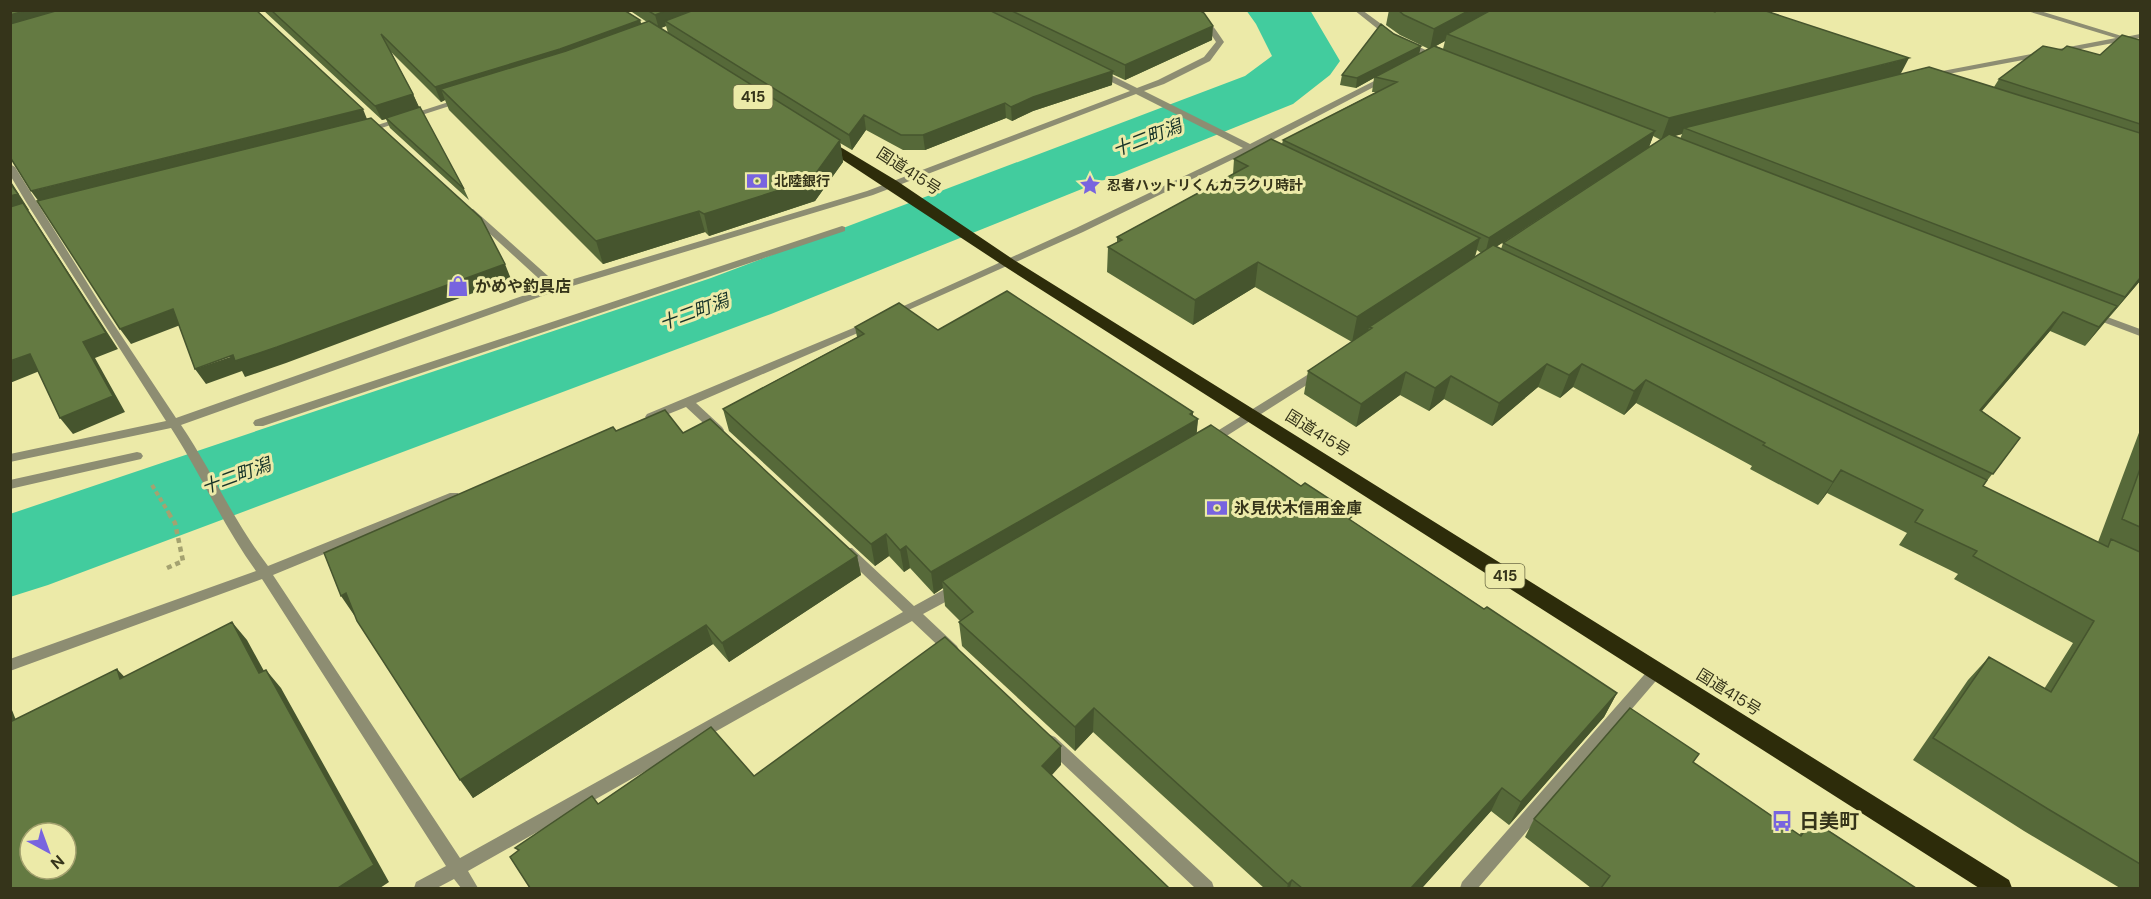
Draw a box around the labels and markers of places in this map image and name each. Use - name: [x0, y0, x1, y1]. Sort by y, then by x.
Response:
- bank icon: 北陸銀行: [745, 169, 769, 193]
- place label: 北陸銀行: [774, 172, 830, 190]
- place icon: 忍者ハットリくんカラクリ時計: [1078, 173, 1102, 197]
- place label: 忍者ハットリくんカラクリ時計: [1107, 176, 1303, 194]
- shop icon: かめや釣具店: [446, 274, 470, 298]
- place label: かめや釣具店: [475, 276, 571, 297]
- bank icon: 氷見伏木信用金庫: [1205, 496, 1229, 520]
- place label: 氷見伏木信用金庫: [1234, 498, 1362, 519]
- place label: 日美町: [1799, 808, 1859, 834]
- bus stop icon: 日美町: [1770, 809, 1794, 833]

